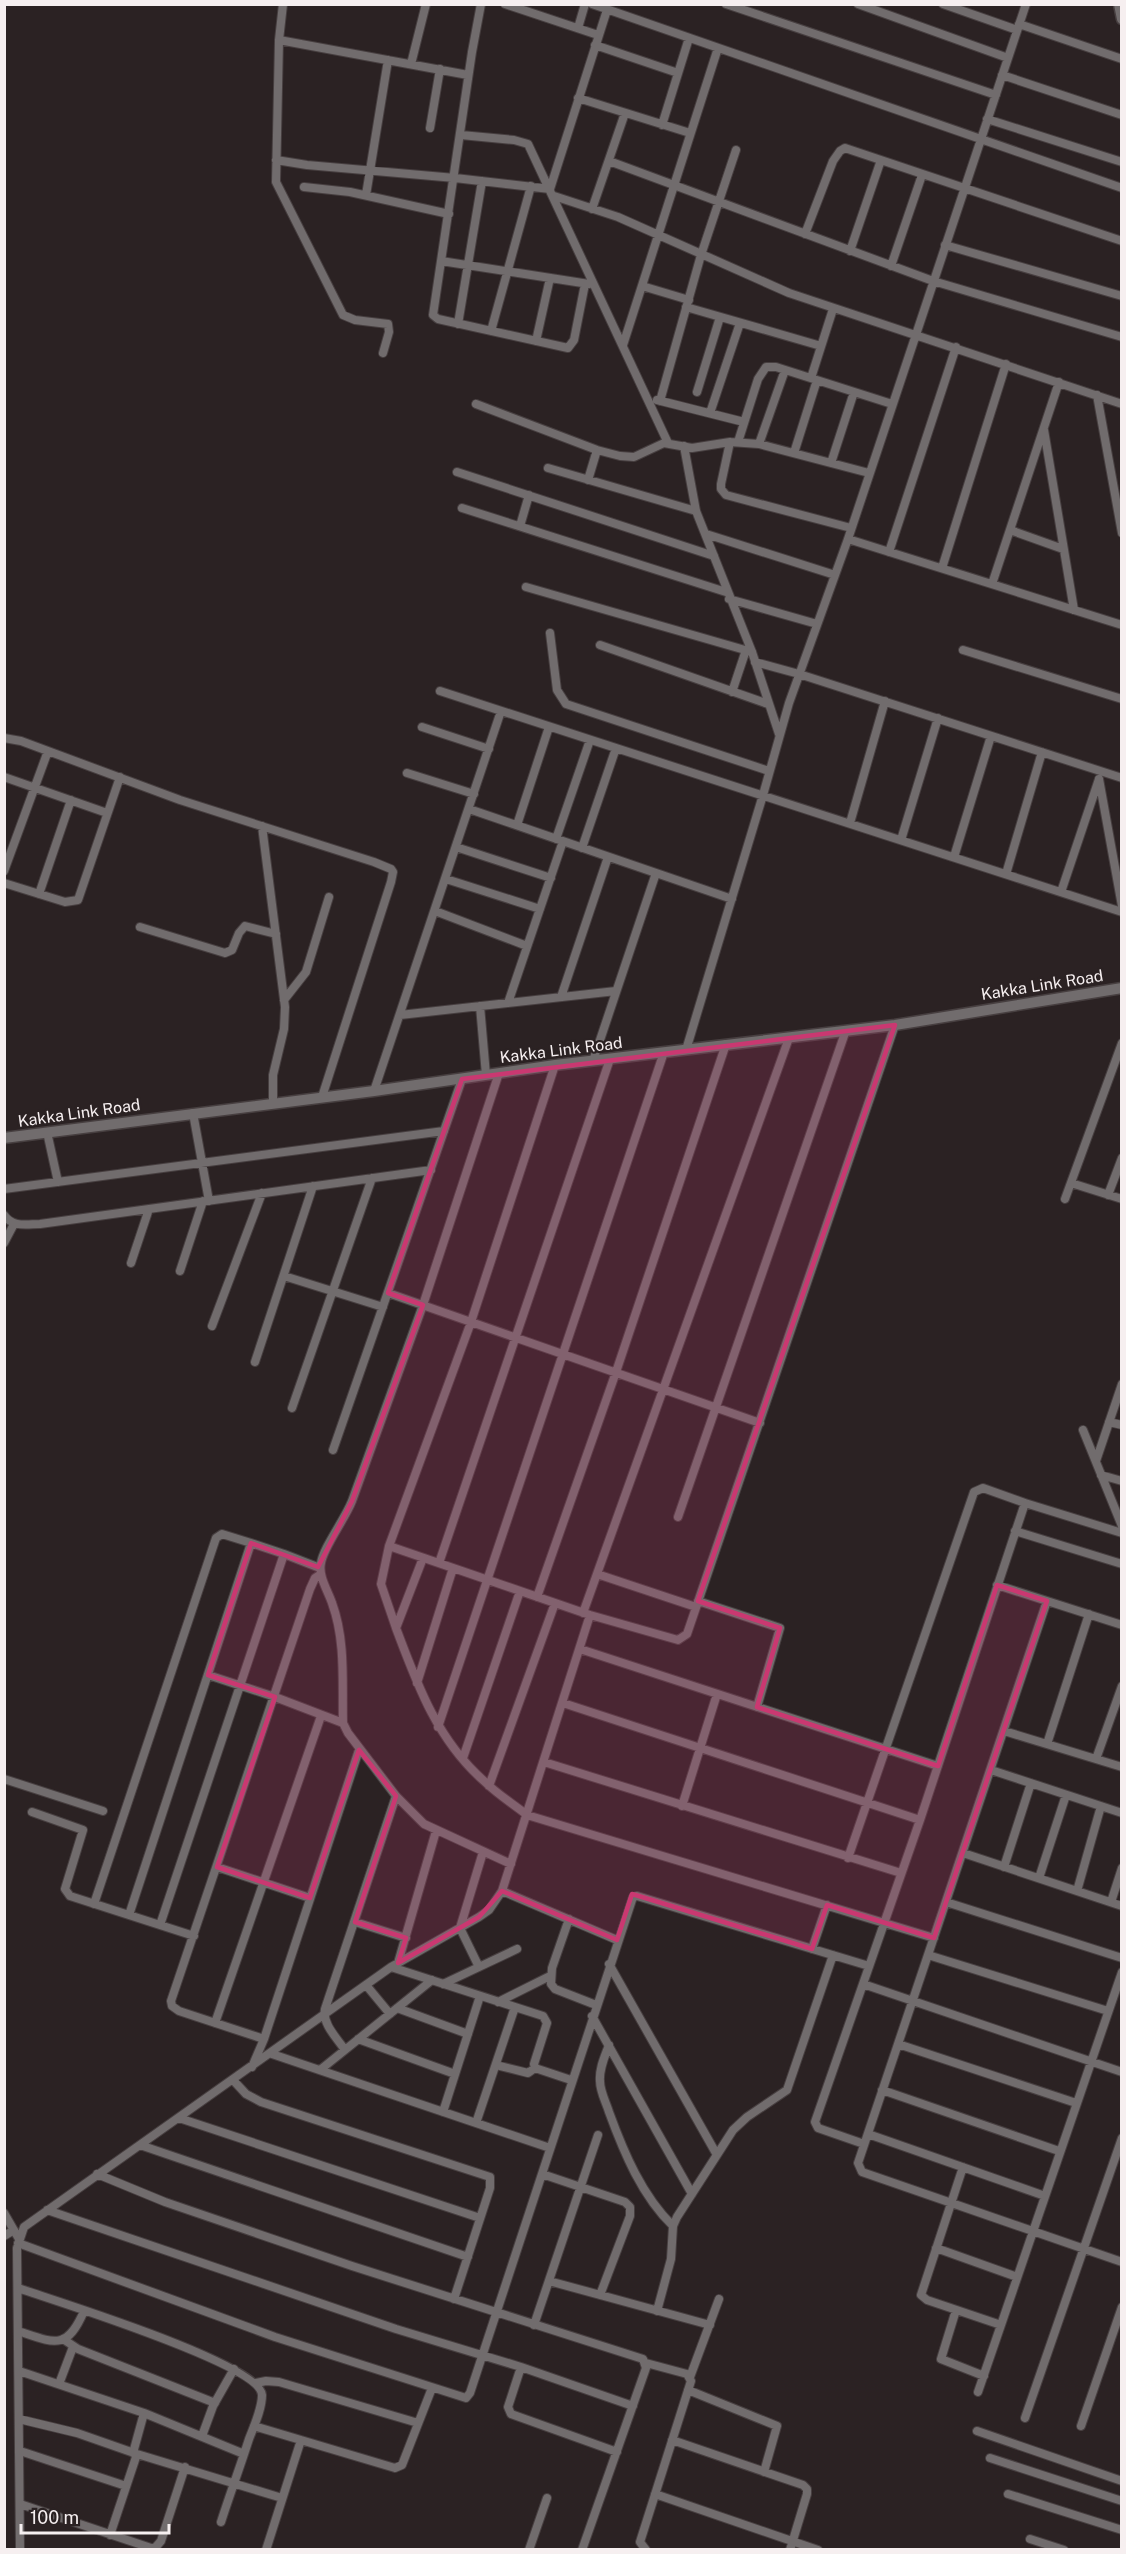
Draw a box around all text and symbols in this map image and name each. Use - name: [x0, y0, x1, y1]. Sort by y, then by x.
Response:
- street label: Kakka Link Road: [980, 966, 1104, 1004]
- street label: Kakka Link Road: [499, 1033, 623, 1067]
- street label: Kakka Link Road: [17, 1095, 141, 1131]
- scale bar: [21, 2497, 170, 2535]
- text: 100 m: [30, 2507, 79, 2528]

